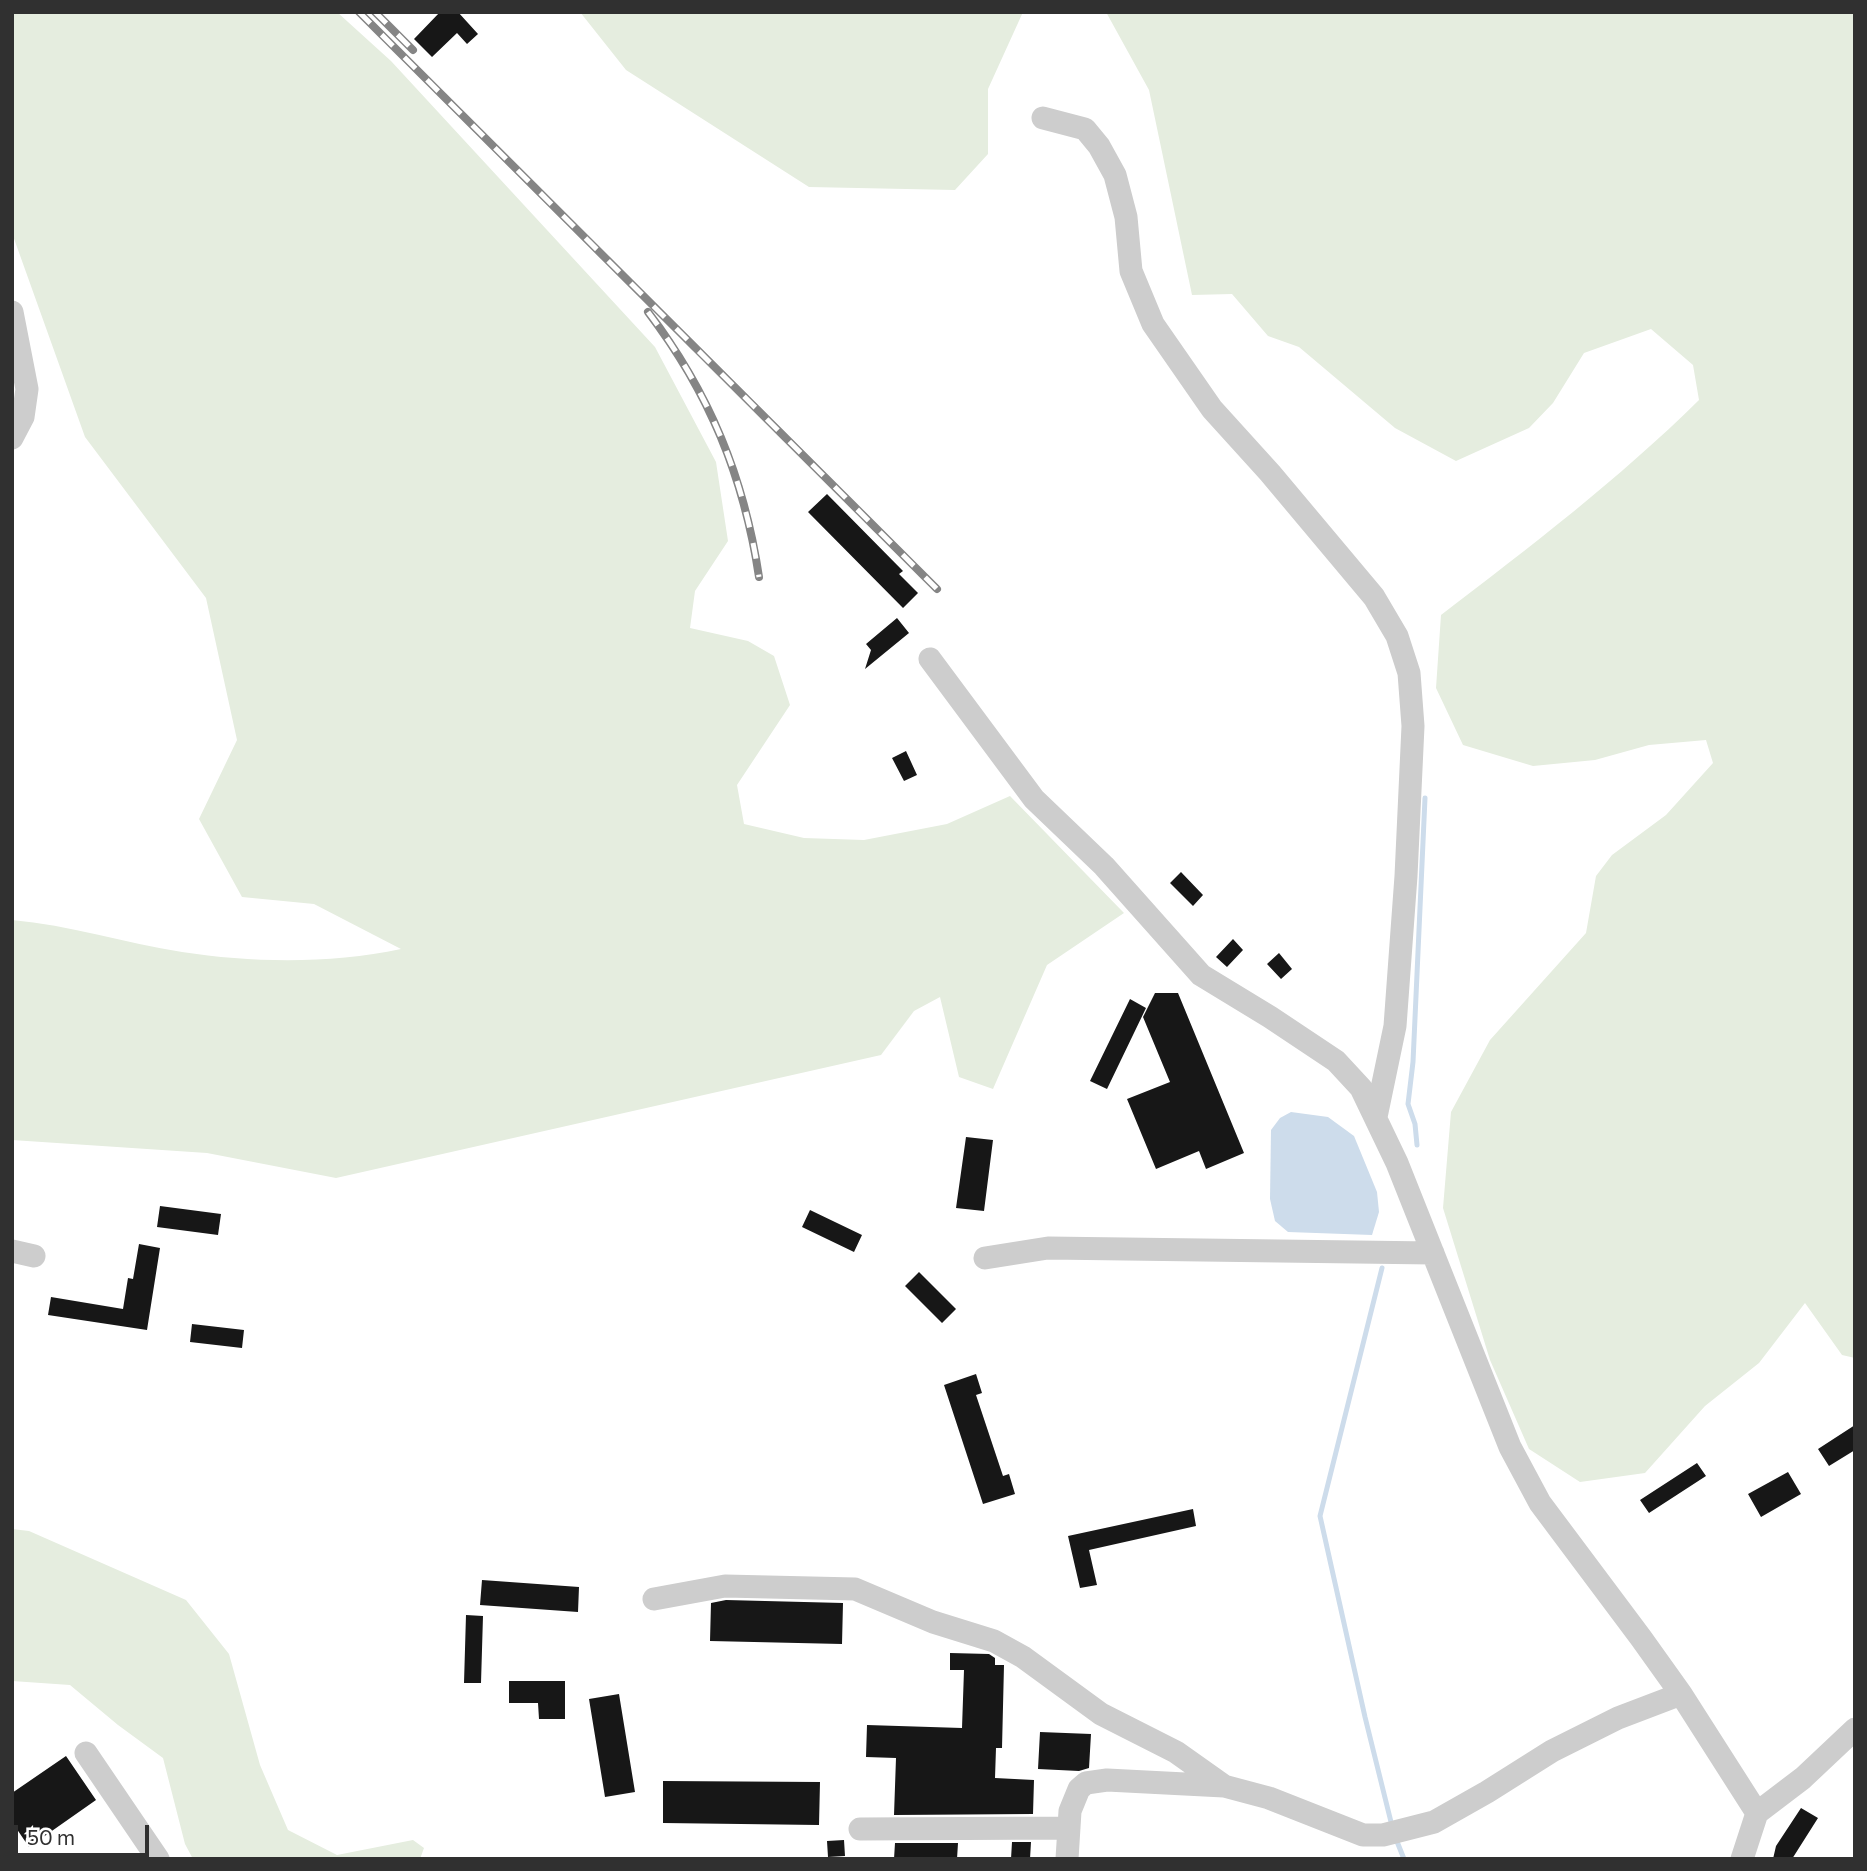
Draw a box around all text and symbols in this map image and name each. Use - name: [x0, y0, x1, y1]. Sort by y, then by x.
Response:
- scale bar: [18, 1812, 152, 1856]
- text: 50 m: [27, 1824, 75, 1849]

